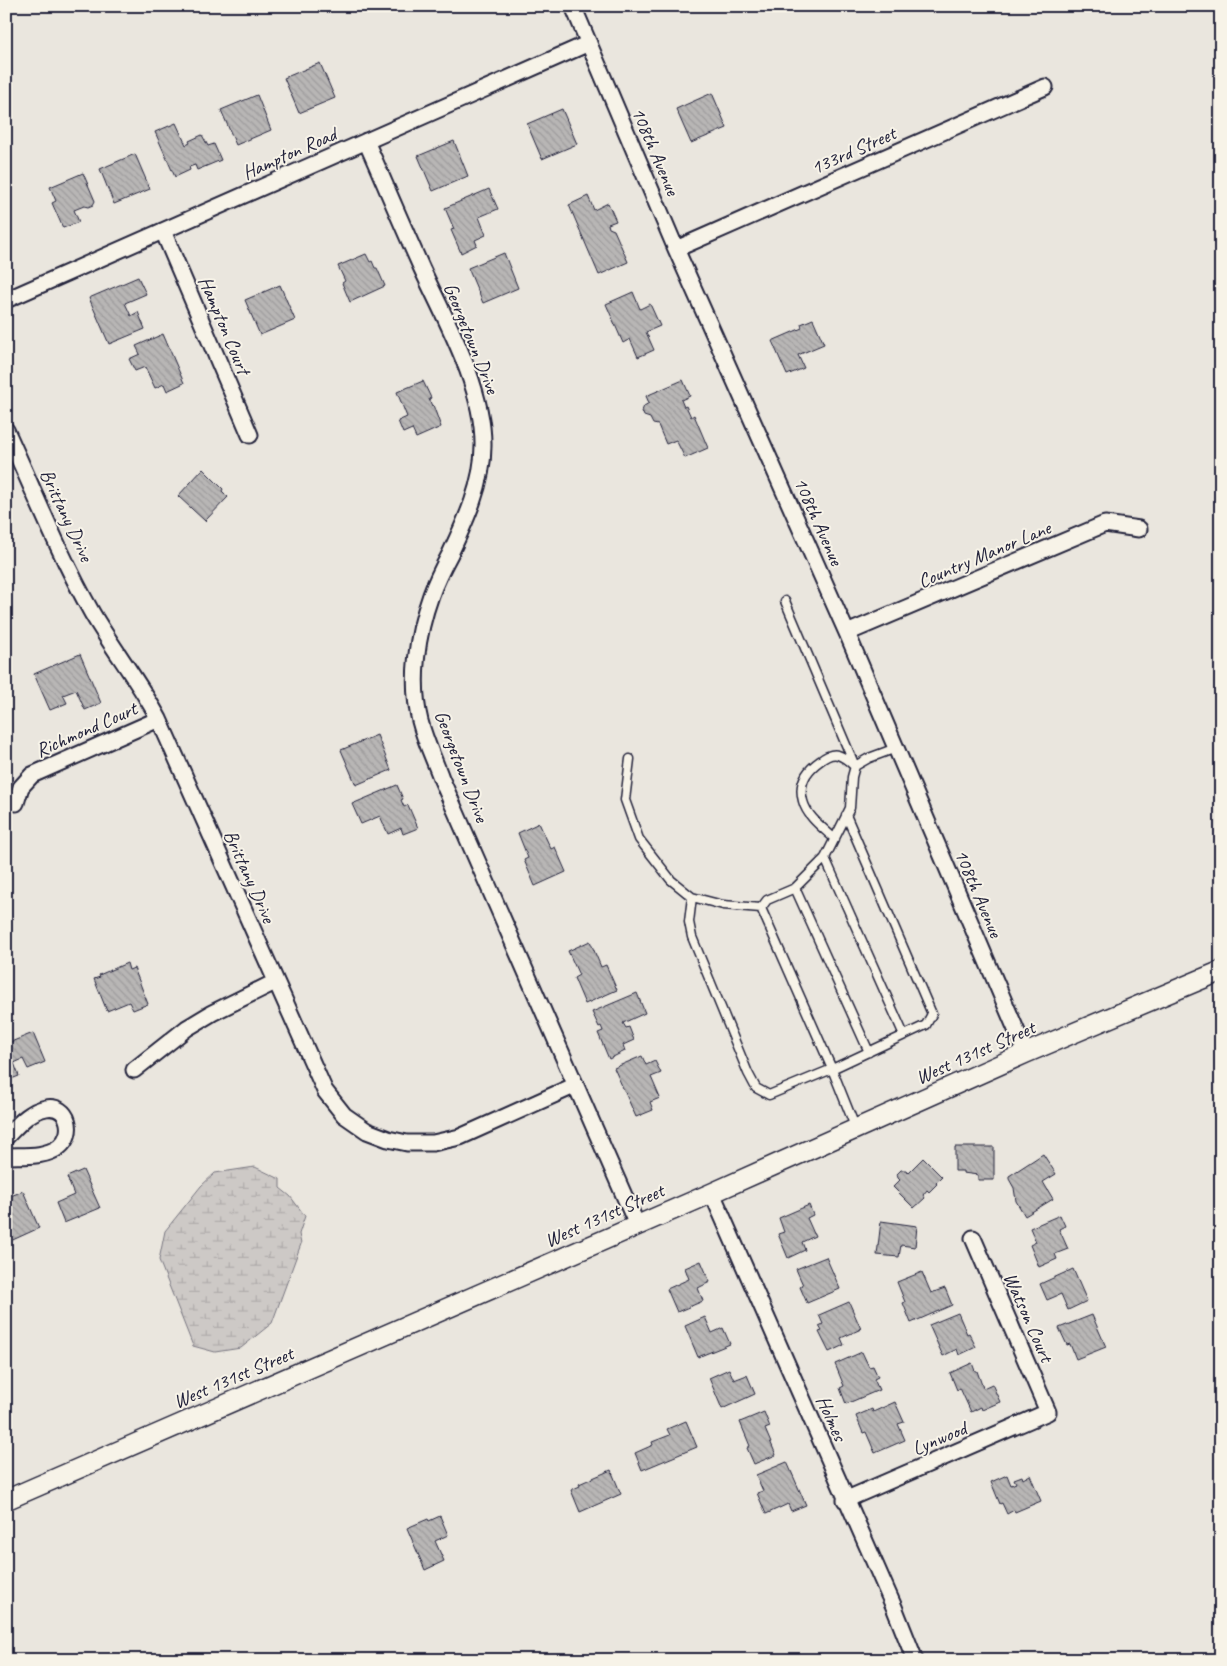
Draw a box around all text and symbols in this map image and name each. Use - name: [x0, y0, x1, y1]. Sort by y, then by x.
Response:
- street label: 108th Avenue: [626, 103, 686, 201]
- street label: Hampton Road: [238, 120, 343, 185]
- street label: 133rd Street: [807, 120, 902, 180]
- street label: Hampton Court: [193, 272, 258, 381]
- street label: Georgetown Drive: [438, 279, 506, 399]
- street label: Brittany Drive: [34, 465, 99, 567]
- street label: 108th Avenue: [788, 473, 850, 570]
- street label: Country Manor Lane: [914, 515, 1056, 594]
- street label: Richmond Court: [32, 695, 143, 763]
- street label: Georgetown Drive: [429, 707, 495, 827]
- street label: Brittany Drive: [218, 826, 282, 928]
- street label: 108th Avenue: [949, 845, 1009, 943]
- street label: West 131st Street: [912, 1014, 1041, 1090]
- street label: West 131st Street: [541, 1177, 670, 1253]
- street label: Watson Court: [998, 1269, 1060, 1368]
- street label: West 131st Street: [169, 1340, 299, 1414]
- street label: Holmes: [811, 1392, 853, 1447]
- street label: Lynwood: [908, 1415, 973, 1461]

